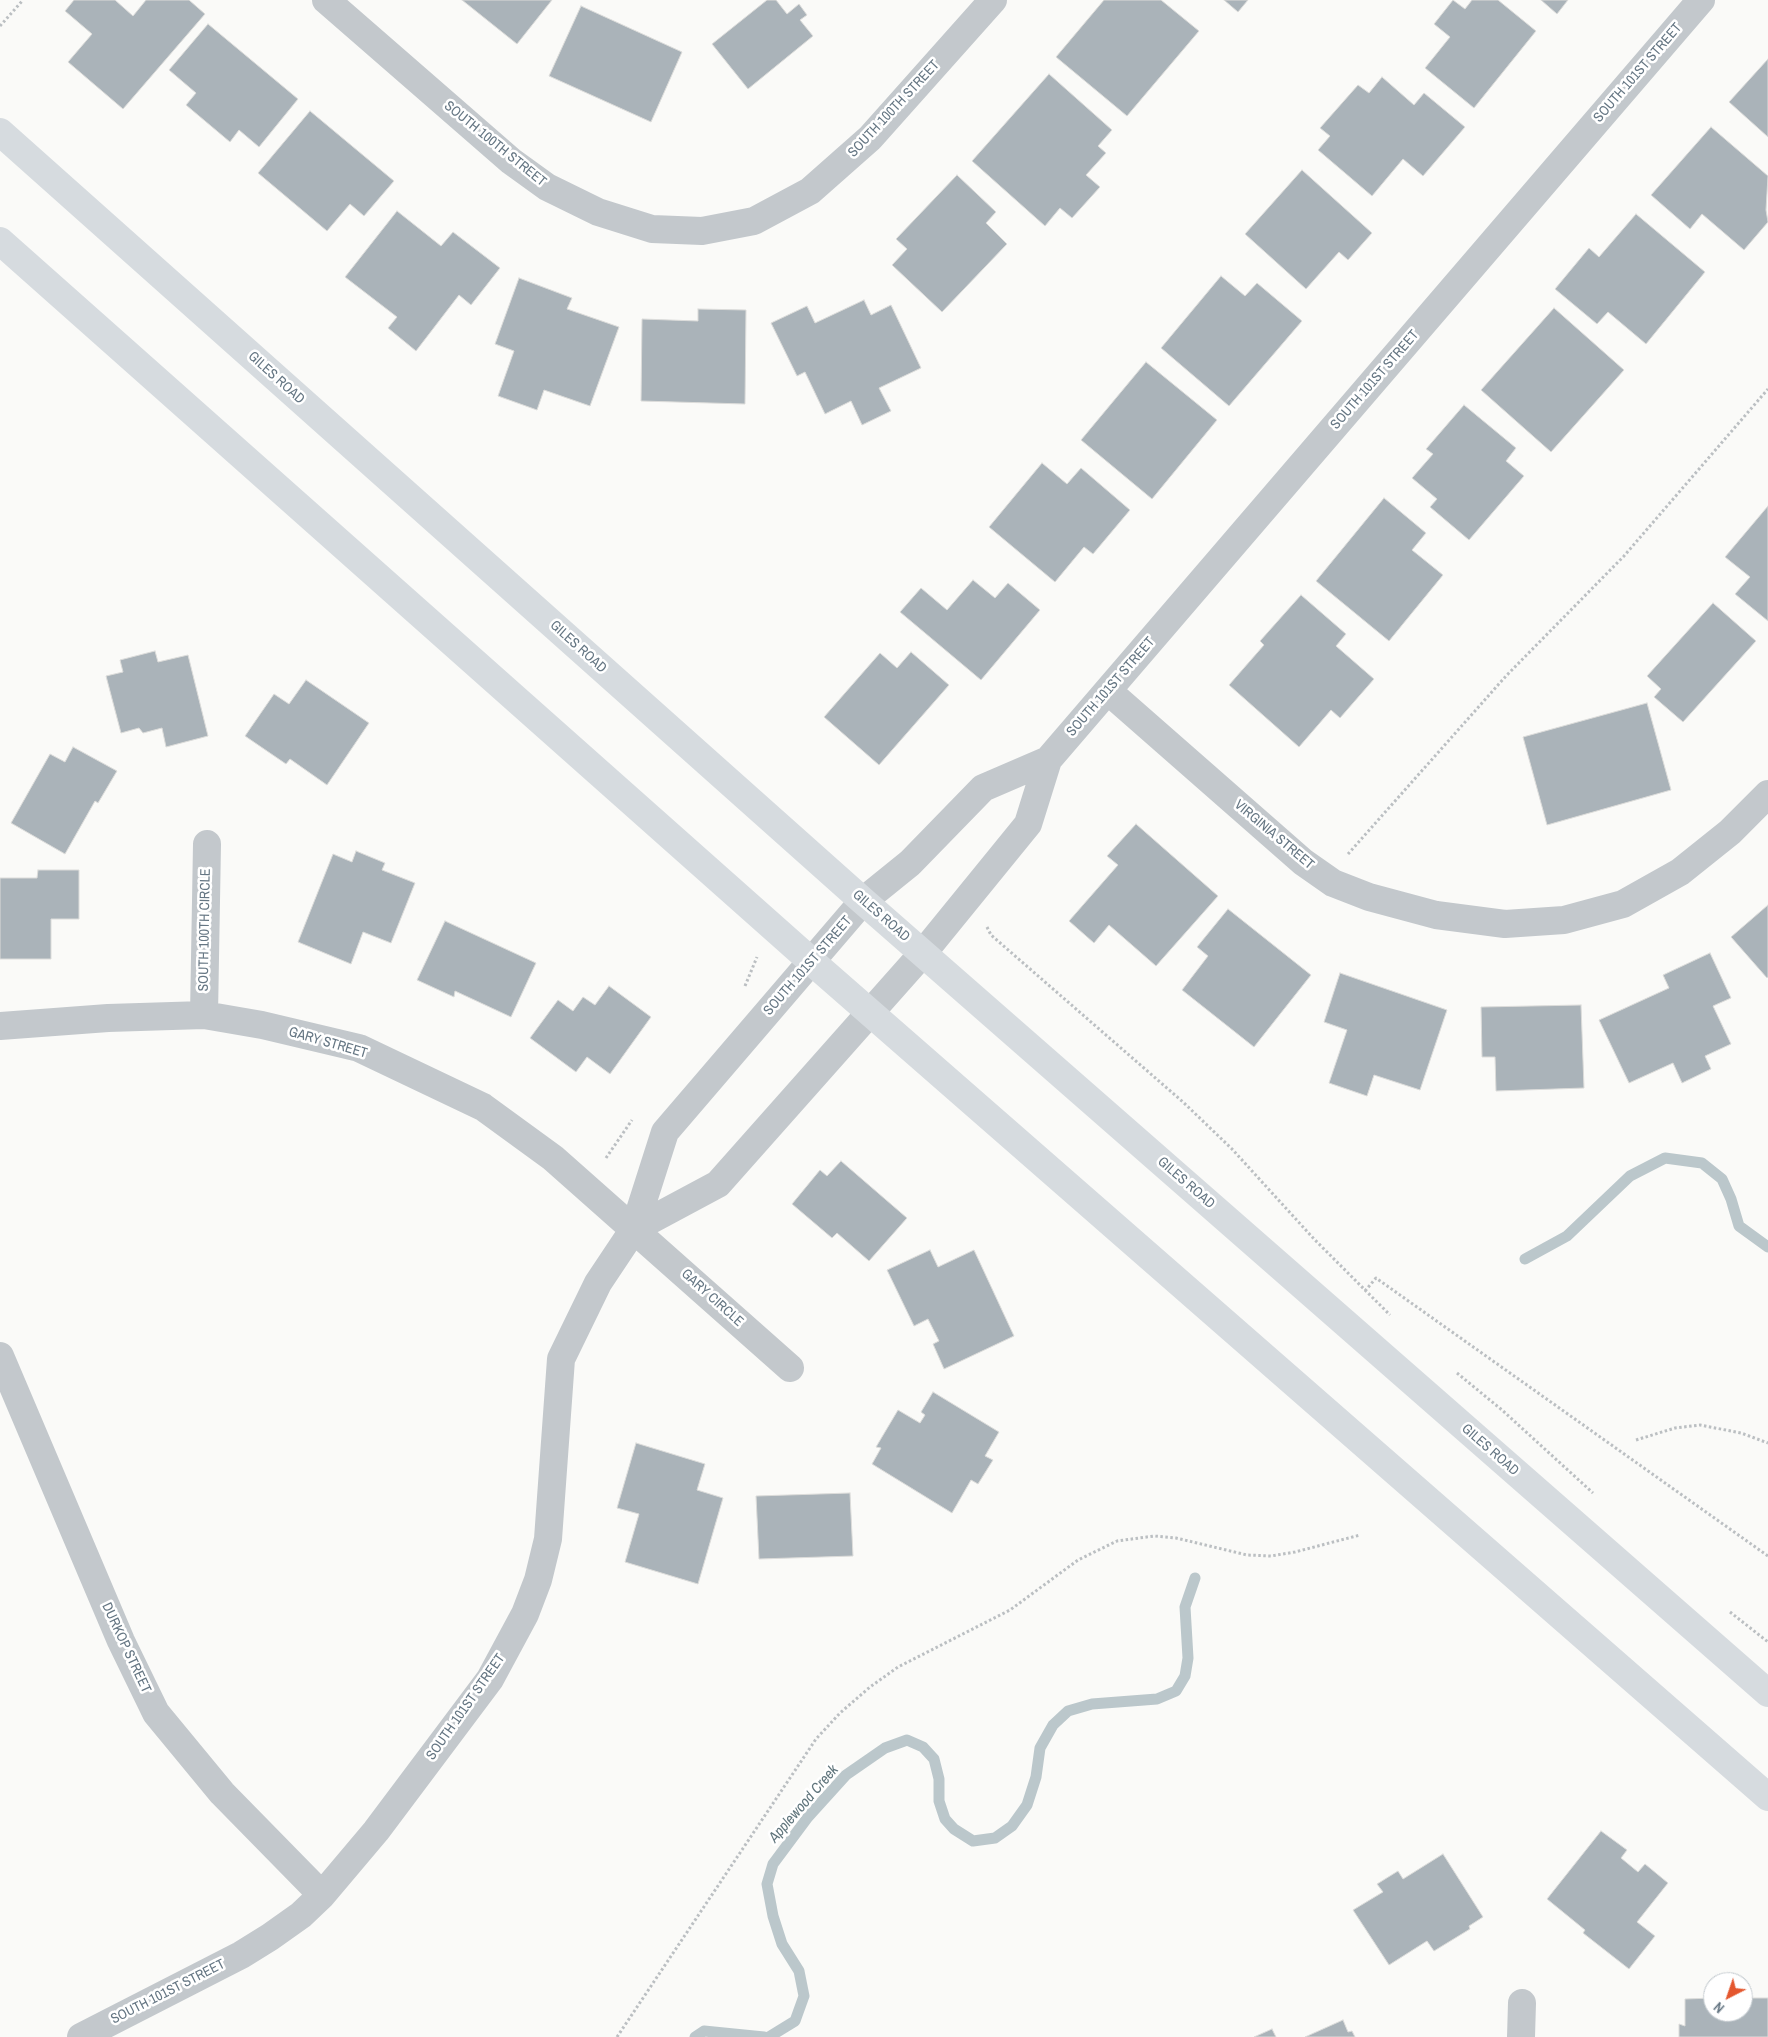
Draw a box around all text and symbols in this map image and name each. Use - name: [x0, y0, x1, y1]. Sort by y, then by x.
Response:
- street label: SOUTH 101ST STREET: [1590, 20, 1686, 126]
- street label: SOUTH 100TH STREET: [845, 57, 943, 161]
- street label: SOUTH 100TH STREET: [441, 98, 549, 190]
- street label: SOUTH 101ST STREET: [1327, 327, 1423, 433]
- street label: GILES ROAD: [244, 348, 308, 408]
- street label: GILES ROAD: [546, 617, 610, 677]
- street label: SOUTH 101ST STREET: [1063, 634, 1159, 740]
- street label: VIRGINIA STREET: [1231, 797, 1317, 873]
- street label: SOUTH 100TH CIRCLE: [196, 868, 214, 992]
- street label: GILES ROAD: [849, 887, 913, 945]
- street label: SOUTH 101ST STREET: [760, 913, 856, 1019]
- street label: GARY STREET: [287, 1024, 369, 1062]
- street label: GILES ROAD: [1154, 1154, 1218, 1212]
- street label: GARY CIRCLE: [678, 1266, 746, 1330]
- street label: GILES ROAD: [1458, 1421, 1522, 1479]
- street label: DURKOP STREET: [98, 1600, 154, 1696]
- street label: SOUTH 101ST STREET: [423, 1651, 509, 1763]
- water label: Applewood Creek: [765, 1761, 843, 1847]
- street label: SOUTH 101ST STREET: [108, 1956, 228, 2028]
- north arrow: [1703, 1972, 1753, 2022]
- text: N: [1710, 1998, 1728, 2017]

